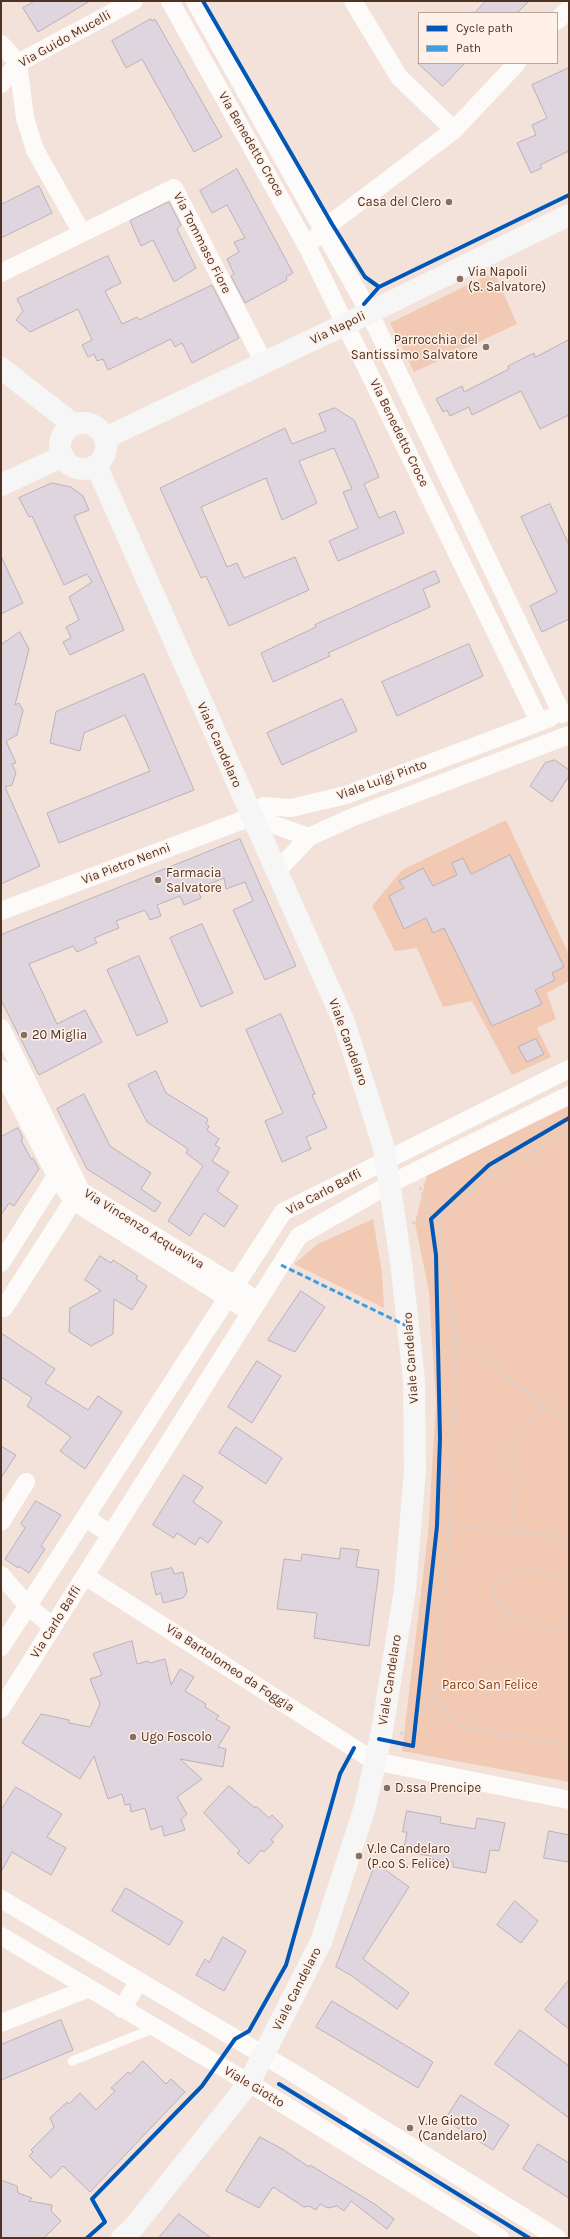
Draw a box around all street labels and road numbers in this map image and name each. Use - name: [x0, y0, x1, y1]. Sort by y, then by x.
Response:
- street label: Via Guido Mucelli: [16, 7, 114, 71]
- street label: Via Benedetto Croce: [215, 89, 287, 199]
- street label: Via Tommaso Fiore: [170, 190, 234, 296]
- street label: Via Napoli: [308, 308, 368, 348]
- street label: Via Benedetto Croce: [366, 376, 432, 490]
- street label: Viale Candelaro: [193, 700, 245, 790]
- street label: Viale Luigi Pinto: [335, 756, 429, 804]
- street label: Via Pietro Nenni: [79, 840, 173, 888]
- street label: Viale Candelaro: [325, 996, 371, 1088]
- street label: Via Carlo Baffi: [284, 1166, 364, 1218]
- street label: Via Vincenzo Acquaviva: [81, 1186, 207, 1272]
- street label: Viale Candelaro: [400, 1312, 422, 1404]
- street label: Via Carlo Baffi: [27, 1583, 85, 1661]
- street label: Via Bartolomeo da Foggia: [163, 1621, 297, 1715]
- street label: Viale Candelaro: [375, 1633, 405, 1727]
- street label: Viale Candelaro: [269, 1945, 325, 2033]
- street label: Viale Giotto: [221, 2063, 287, 2111]

